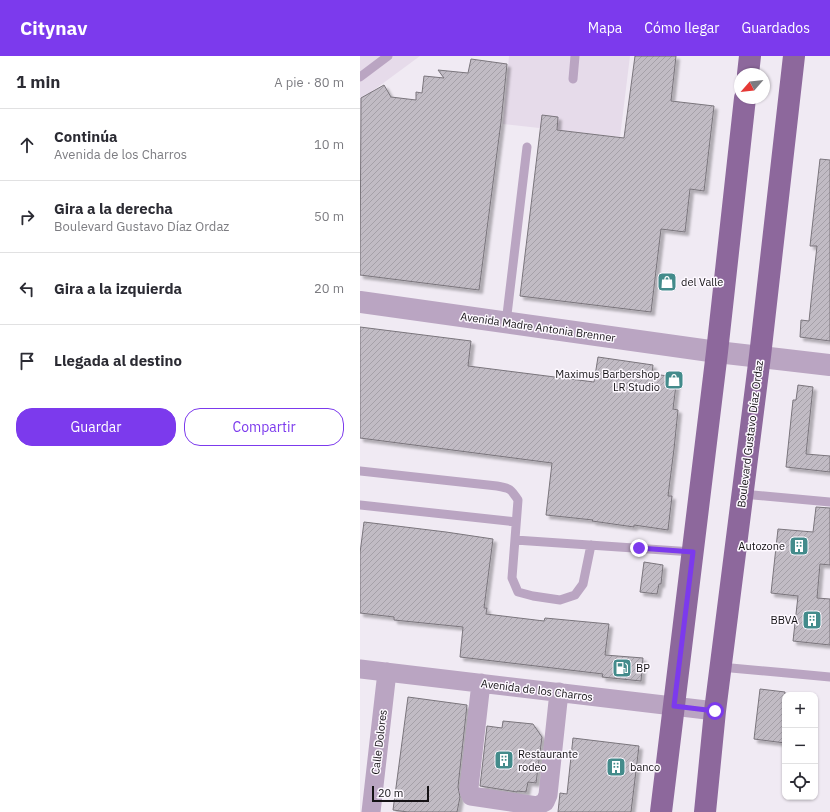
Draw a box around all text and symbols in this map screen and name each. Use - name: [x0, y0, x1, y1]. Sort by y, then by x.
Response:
- text: Citynav: [20, 16, 87, 40]
- text: Mapa: [588, 19, 622, 37]
- text: Cómo llegar: [644, 19, 719, 37]
- text: Guardados: [741, 19, 810, 37]
- north arrow: [734, 68, 770, 104]
- text: 1 min: [16, 71, 60, 93]
- text: A pie · 80 m: [274, 74, 344, 91]
- text: Continúa: [54, 127, 118, 146]
- icon: ahead: [16, 134, 38, 156]
- text: 10 m: [314, 136, 344, 153]
- text: Avenida de los Charros: [54, 146, 187, 163]
- text: Gira a la derecha: [54, 199, 173, 218]
- icon: right: [16, 206, 38, 228]
- text: 50 m: [314, 208, 344, 225]
- text: Boulevard Gustavo Díaz Ordaz: [54, 218, 229, 235]
- shop icon: del Valle: [656, 271, 678, 293]
- place label: del Valle: [681, 275, 723, 289]
- icon: left: [16, 278, 38, 300]
- text: Gira a la izquierda: [54, 279, 182, 298]
- text: 20 m: [314, 280, 344, 297]
- street label: Avenida Madre Antonia Brenner: [460, 309, 616, 345]
- icon: arrive: [16, 350, 38, 372]
- text: Llegada al destino: [54, 351, 182, 370]
- street label: Boulevard Gustavo Díaz Ordaz: [734, 360, 766, 508]
- place label: Maximus Barbershop LR Studio: [555, 367, 660, 394]
- shop icon: Maximus Barbershop LR Studio: [663, 369, 685, 391]
- button: Guardar: [16, 408, 176, 446]
- button: Compartir: [184, 408, 344, 446]
- building icon: Autozone: [788, 535, 810, 557]
- route end: [630, 539, 648, 557]
- place label: Autozone: [738, 539, 785, 553]
- building icon: BBVA: [801, 609, 823, 631]
- place label: BBVA: [771, 613, 798, 627]
- fuel station icon: BP: [611, 657, 633, 679]
- place label: BP: [636, 661, 650, 675]
- street label: Avenida de los Charros: [480, 676, 594, 704]
- map controls: [782, 692, 818, 800]
- button: +: [782, 692, 818, 728]
- route start: [706, 702, 724, 720]
- street label: Calle Dolores: [368, 709, 390, 775]
- button: −: [782, 728, 818, 764]
- place label: Restaurante rodeo: [518, 747, 578, 774]
- building icon: Restaurante rodeo: [493, 749, 515, 771]
- building icon: banco: [605, 756, 627, 778]
- place label: banco: [630, 760, 660, 774]
- button: locate: [782, 764, 818, 800]
- scale bar: [372, 784, 429, 803]
- text: 20 m: [378, 786, 403, 800]

